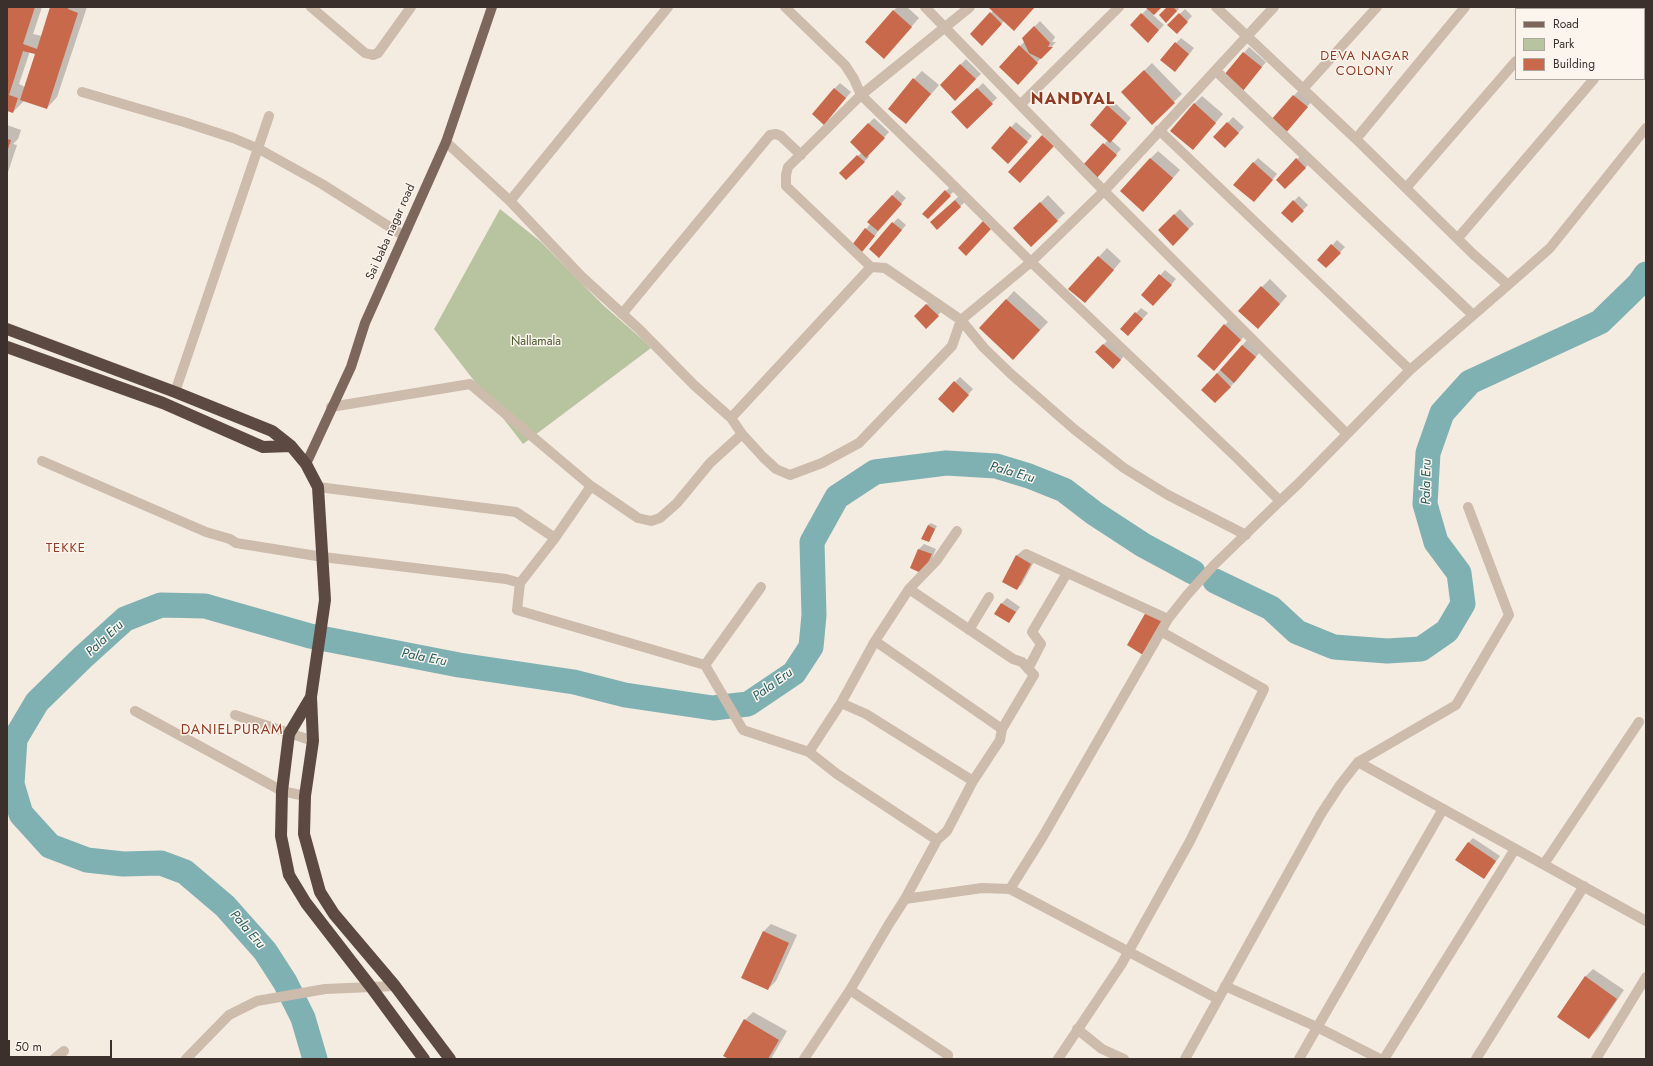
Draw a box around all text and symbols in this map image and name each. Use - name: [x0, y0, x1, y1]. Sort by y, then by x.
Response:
- legend: [1515, 8, 1645, 80]
- text: Road: [1553, 15, 1579, 33]
- text: Park: [1553, 35, 1574, 53]
- district label: DEVA NAGAR COLONY: [1320, 49, 1410, 80]
- text: Building: [1553, 55, 1595, 73]
- district label: NANDYAL: [1031, 90, 1115, 110]
- street label: Sai baba nagar road: [363, 182, 419, 282]
- park label: Nallamala: [511, 335, 561, 349]
- water label: Pala Eru: [988, 459, 1036, 487]
- water label: Pala Eru: [1419, 459, 1435, 505]
- district label: TEKKE: [46, 541, 86, 557]
- water label: Pala Eru: [83, 618, 127, 660]
- water label: Pala Eru: [400, 646, 448, 670]
- water label: Pala Eru: [750, 665, 796, 705]
- district label: DANIELPURAM: [181, 723, 283, 739]
- water label: Pala Eru: [226, 908, 268, 952]
- scale bar: [10, 1032, 114, 1058]
- text: 50 m: [15, 1038, 42, 1056]

